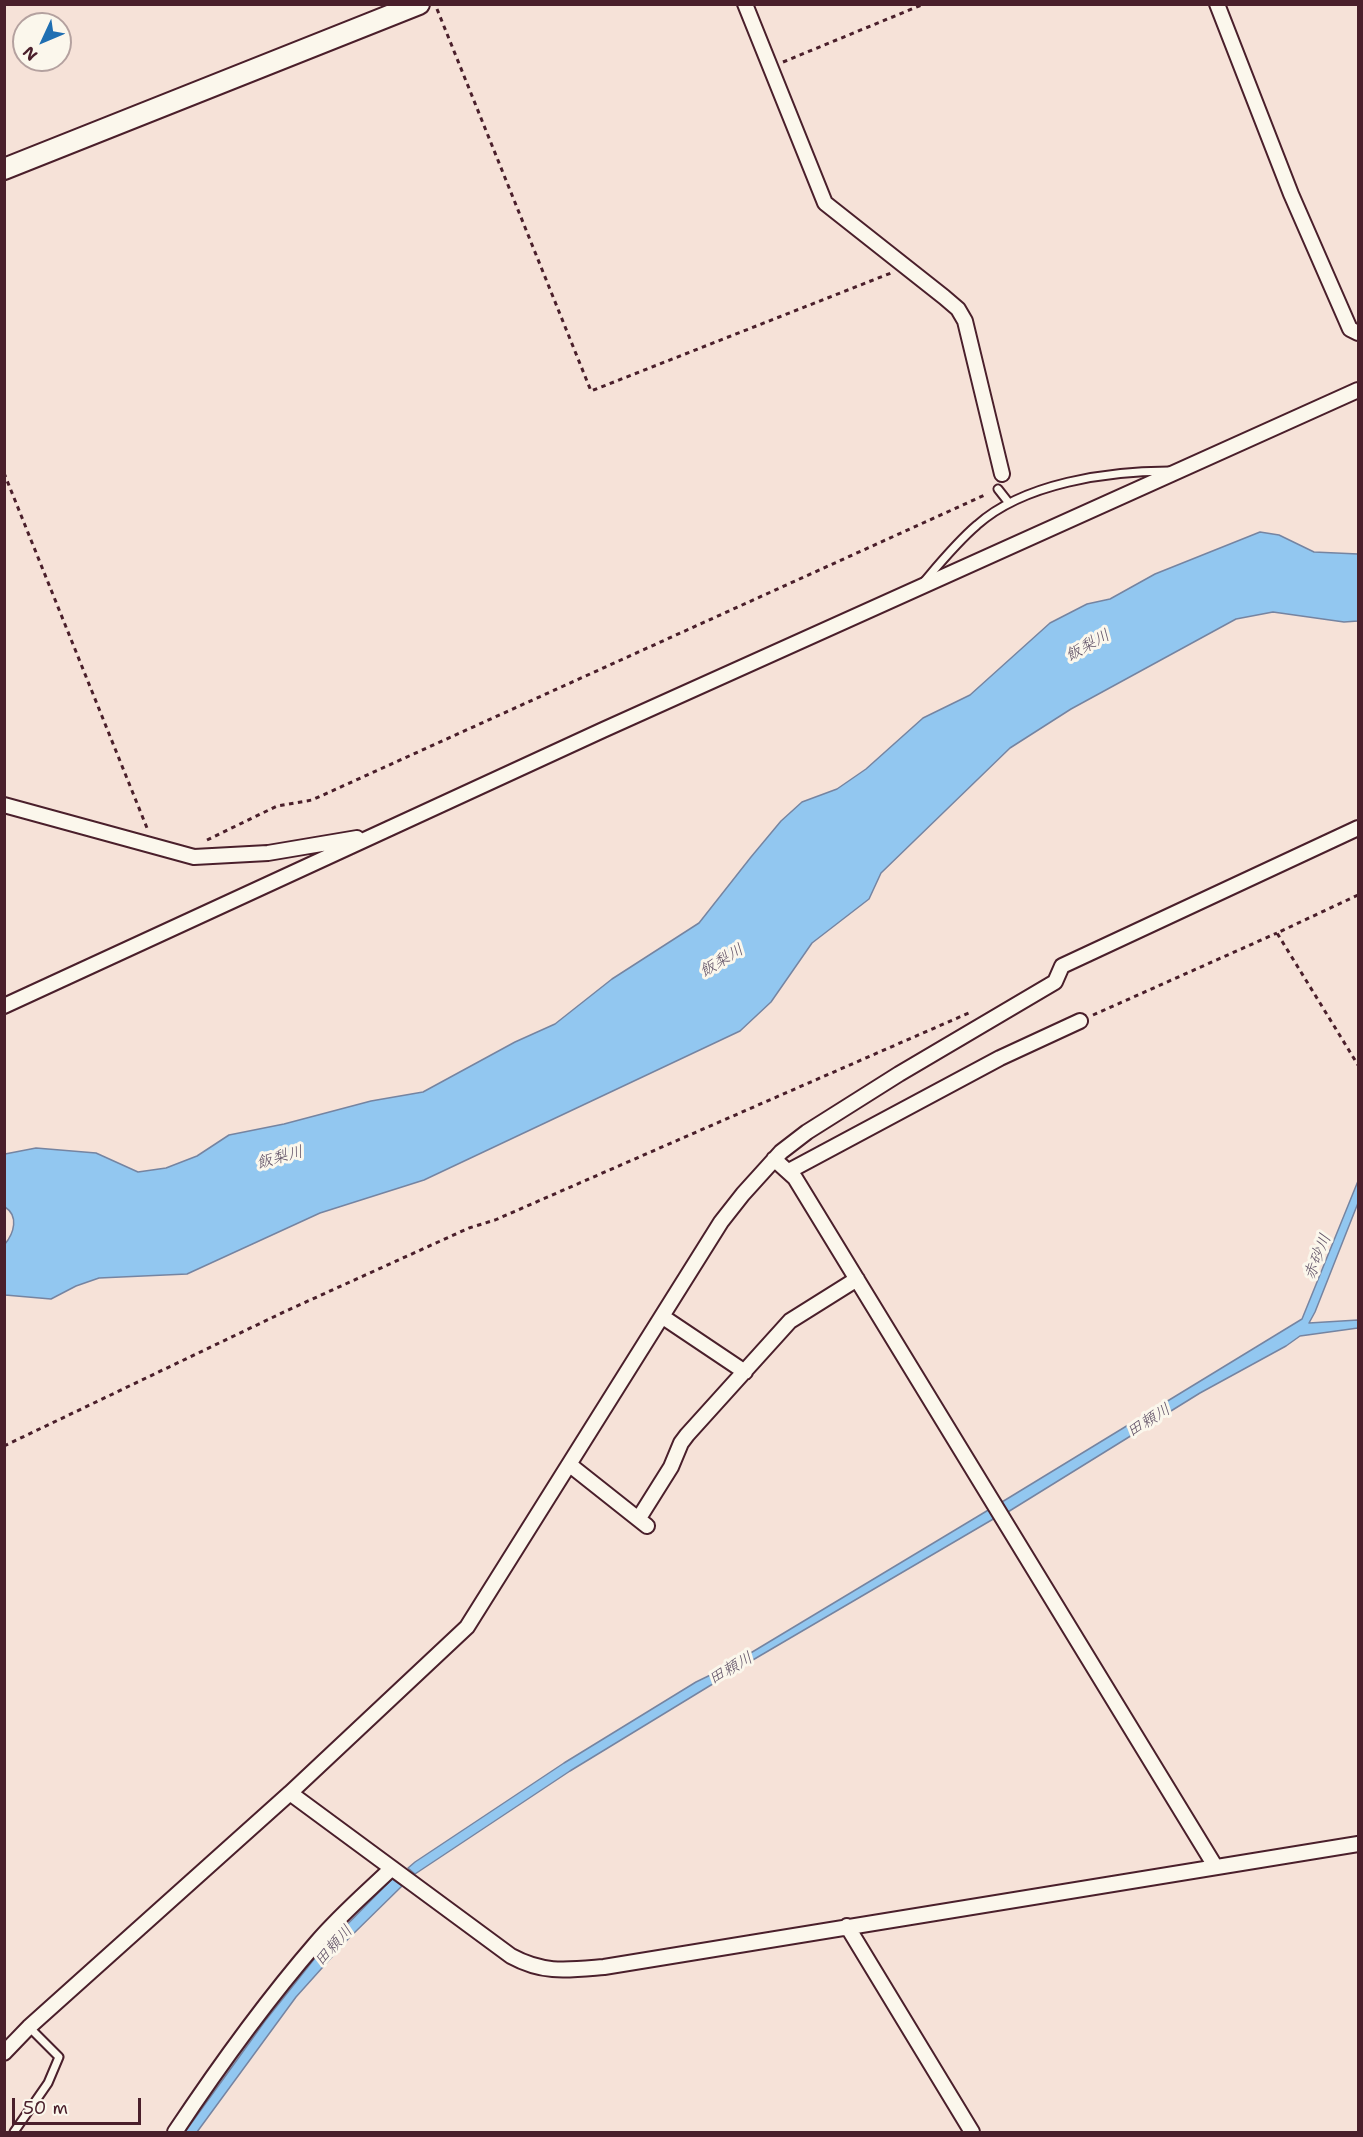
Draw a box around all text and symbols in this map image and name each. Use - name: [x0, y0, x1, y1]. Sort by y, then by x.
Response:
- north arrow: [12, 12, 72, 72]
- text: N: [18, 42, 42, 65]
- water label: 飯梨川: [1062, 626, 1114, 666]
- water label: 飯梨川: [696, 940, 748, 982]
- water label: 飯梨川: [254, 1143, 306, 1173]
- water label: 赤砂川: [1300, 1231, 1336, 1283]
- water label: 田頼川: [1124, 1400, 1174, 1442]
- water label: 田頼川: [705, 1649, 757, 1689]
- water label: 田頼川: [311, 1922, 357, 1970]
- scale bar: [15, 2086, 144, 2124]
- text: 50 m: [23, 2096, 68, 2120]

